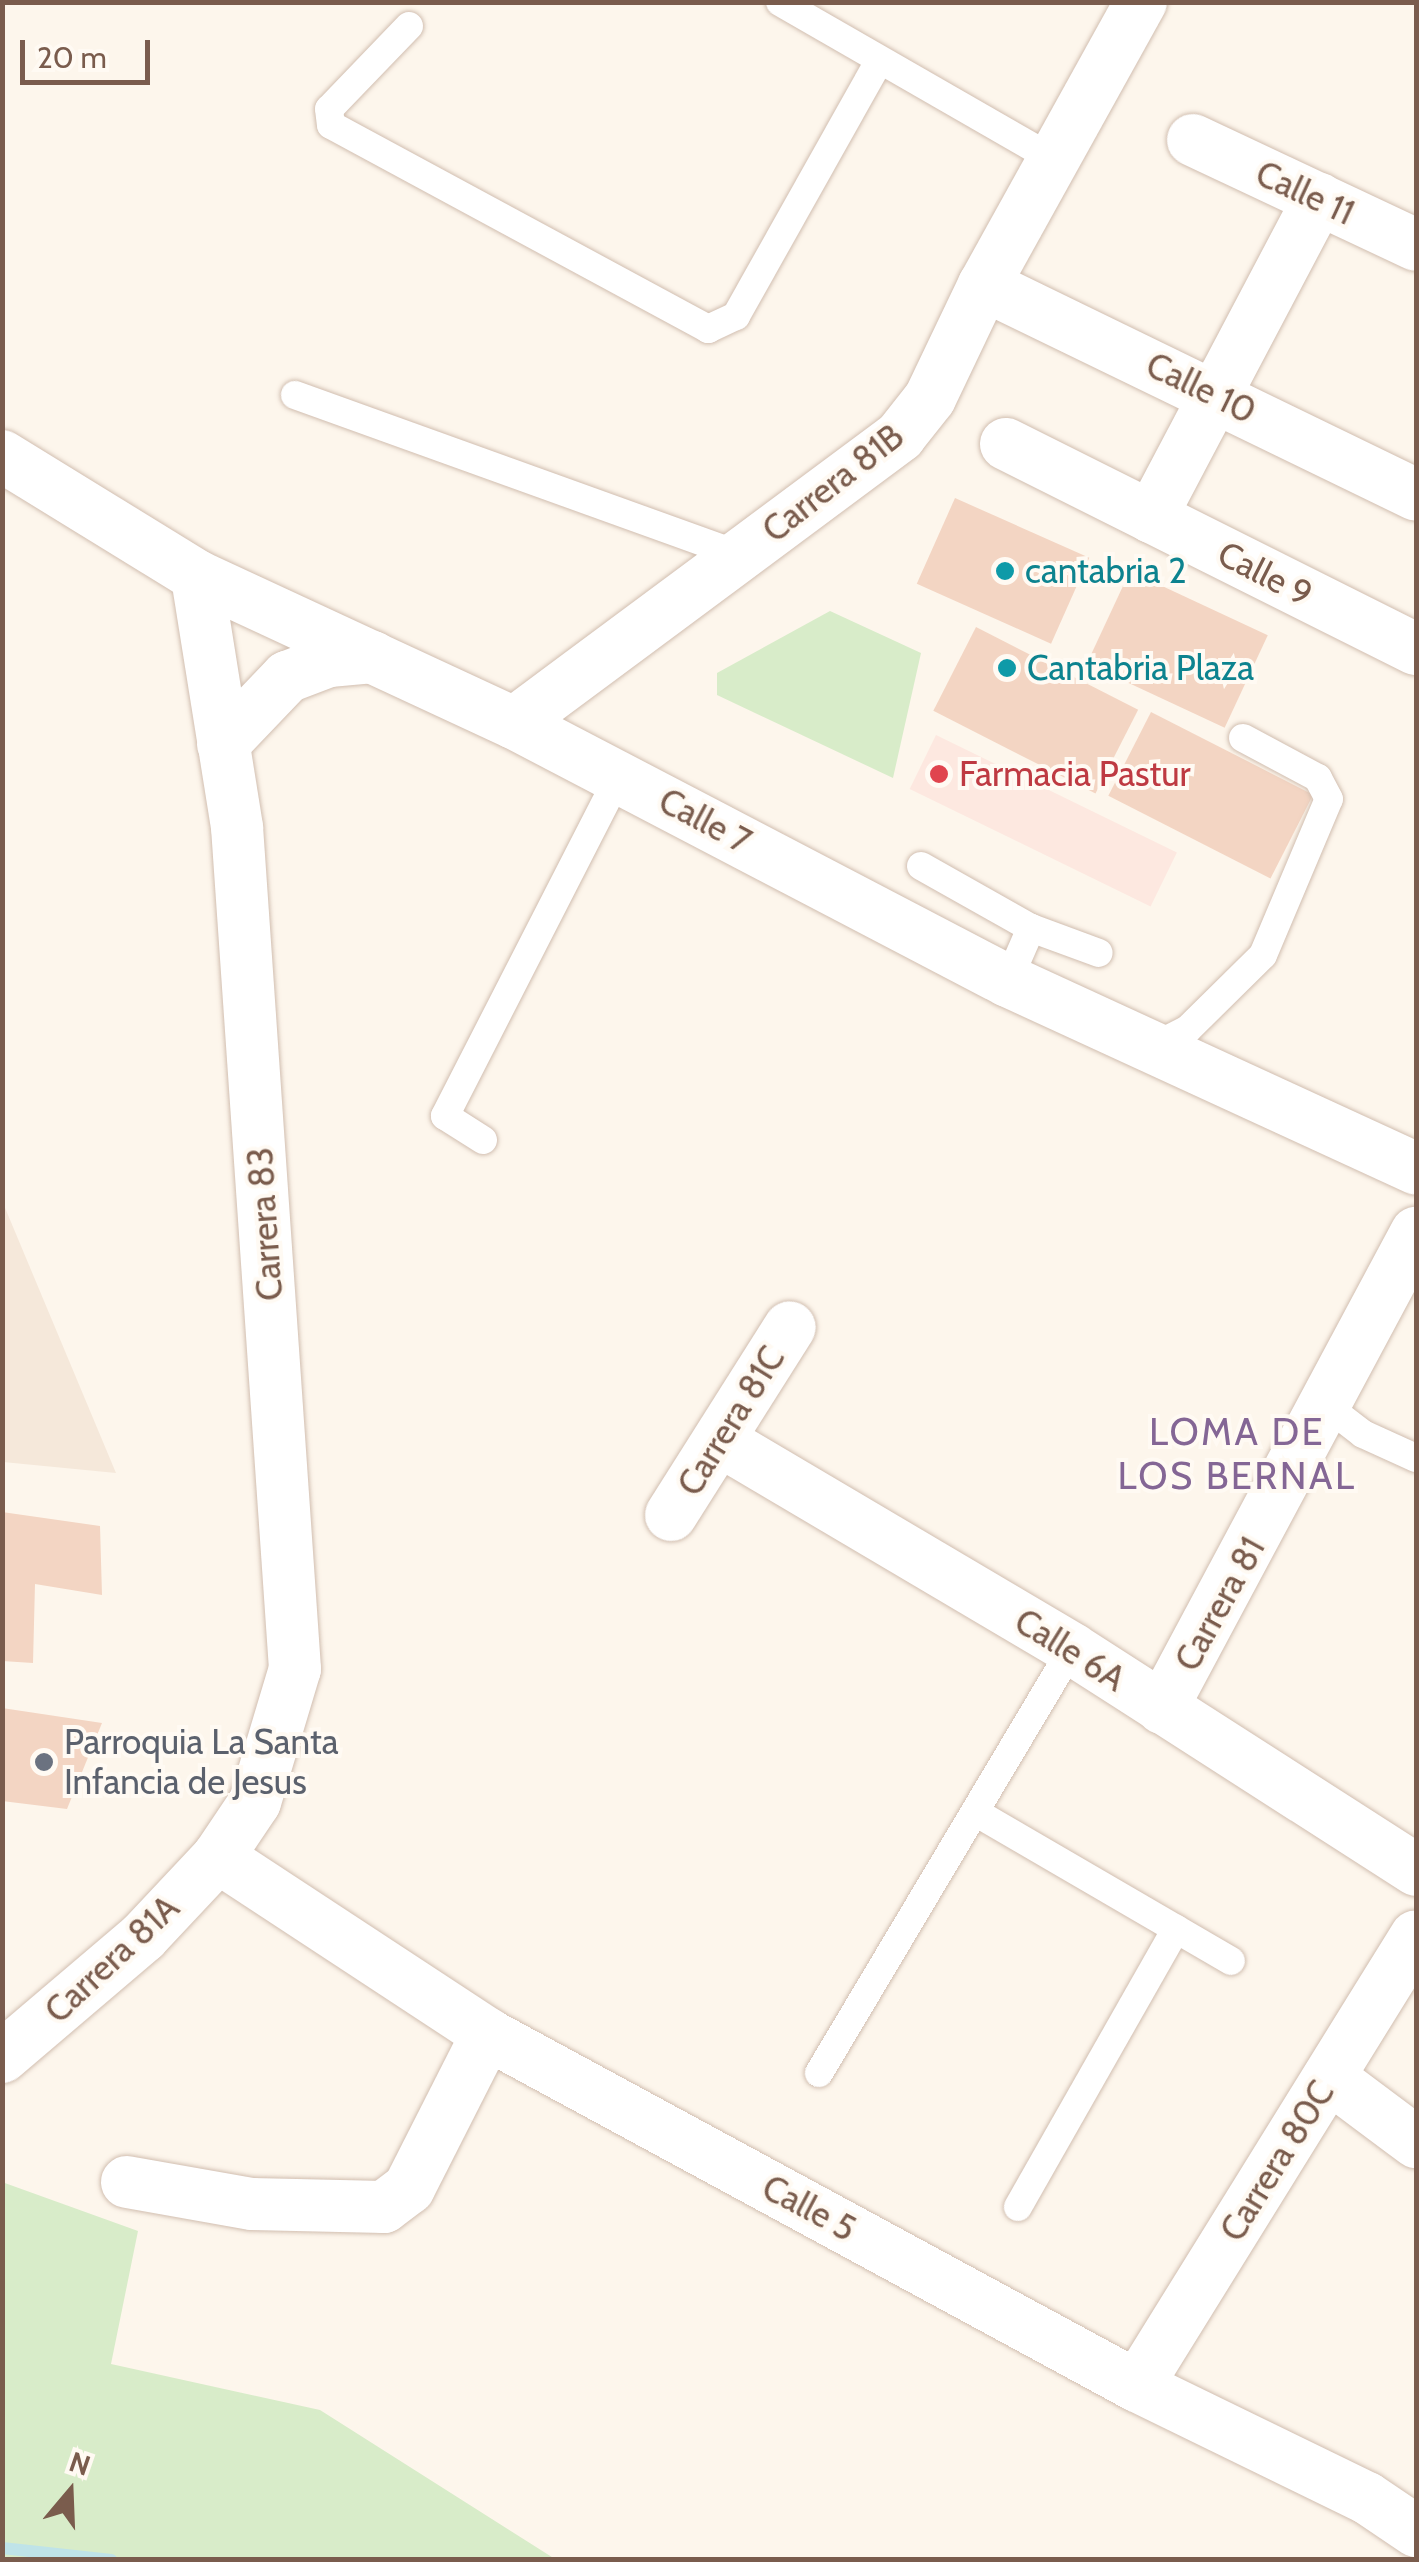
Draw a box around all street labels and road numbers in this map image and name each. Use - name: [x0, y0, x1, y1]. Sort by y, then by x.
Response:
- street label: Calle 11: [1249, 152, 1361, 234]
- street label: Calle 10: [1140, 344, 1262, 432]
- street label: Carrera 81B: [754, 415, 912, 551]
- street label: Calle 9: [1211, 533, 1319, 615]
- street label: Calle 7: [652, 779, 758, 863]
- street label: Carrera 83: [239, 1146, 291, 1302]
- street label: Carrera 81C: [669, 1339, 793, 1503]
- street label: Carrera 81: [1166, 1530, 1274, 1678]
- street label: Calle 6A: [1007, 1600, 1133, 1700]
- street label: Carrera 81A: [36, 1886, 188, 2032]
- street label: Carrera 80C: [1211, 2073, 1343, 2249]
- street label: Calle 5: [755, 2166, 863, 2250]

